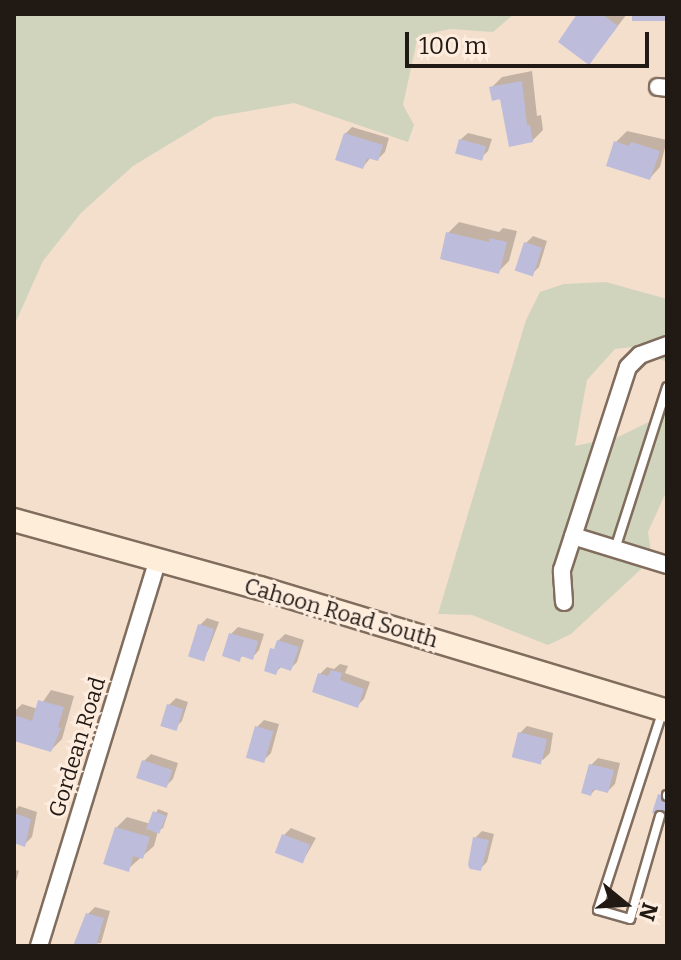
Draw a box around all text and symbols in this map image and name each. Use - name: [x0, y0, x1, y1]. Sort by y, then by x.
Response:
- scale bar: [409, 16, 653, 66]
- text: 100 m: [419, 32, 487, 60]
- street label: Cahoon Road South: [241, 573, 441, 653]
- street label: Gordean Road: [43, 674, 111, 820]
- north arrow: [585, 864, 665, 944]
- text: N: [633, 899, 664, 924]

